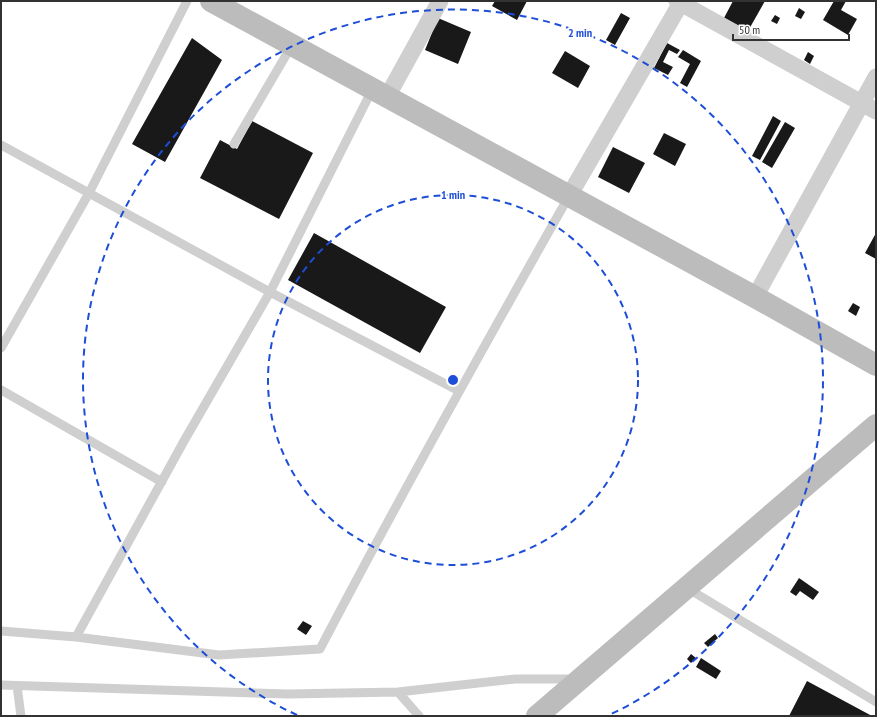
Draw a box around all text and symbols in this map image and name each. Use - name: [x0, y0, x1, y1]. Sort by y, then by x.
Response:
- scale bar: [733, 16, 849, 42]
- text: 50 m: [739, 22, 760, 37]
- text: 2 min: [568, 25, 592, 40]
- text: 1 min: [441, 187, 465, 202]
- centre of rings: [446, 373, 460, 387]

